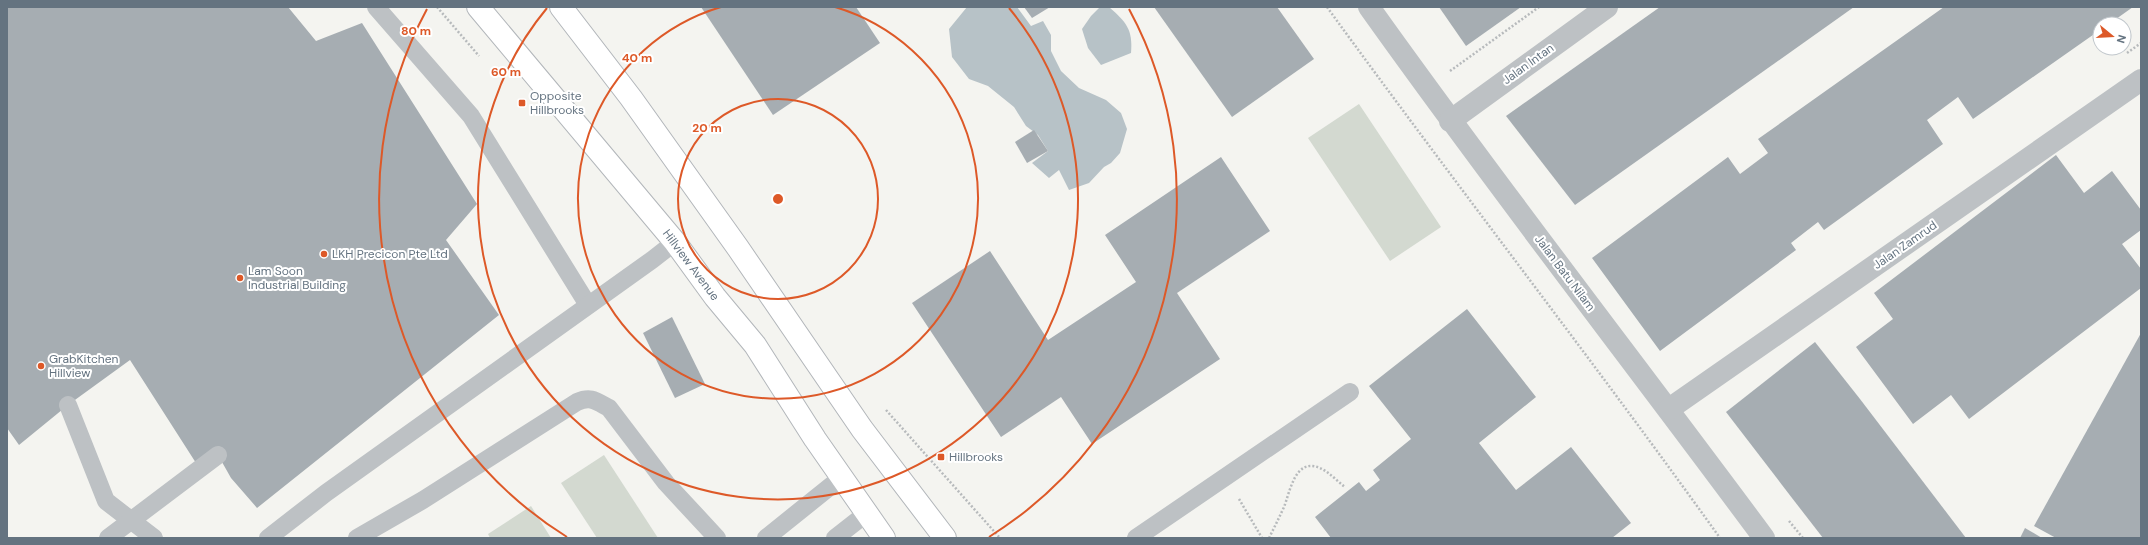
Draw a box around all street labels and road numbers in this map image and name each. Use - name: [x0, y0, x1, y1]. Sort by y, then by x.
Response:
- street label: Jalan Intan: [1499, 40, 1557, 88]
- street label: Jalan Zamrud: [1870, 217, 1940, 273]
- street label: Hillview Avenue: [659, 226, 723, 304]
- street label: Jalan Batu Nilam: [1531, 232, 1599, 314]

